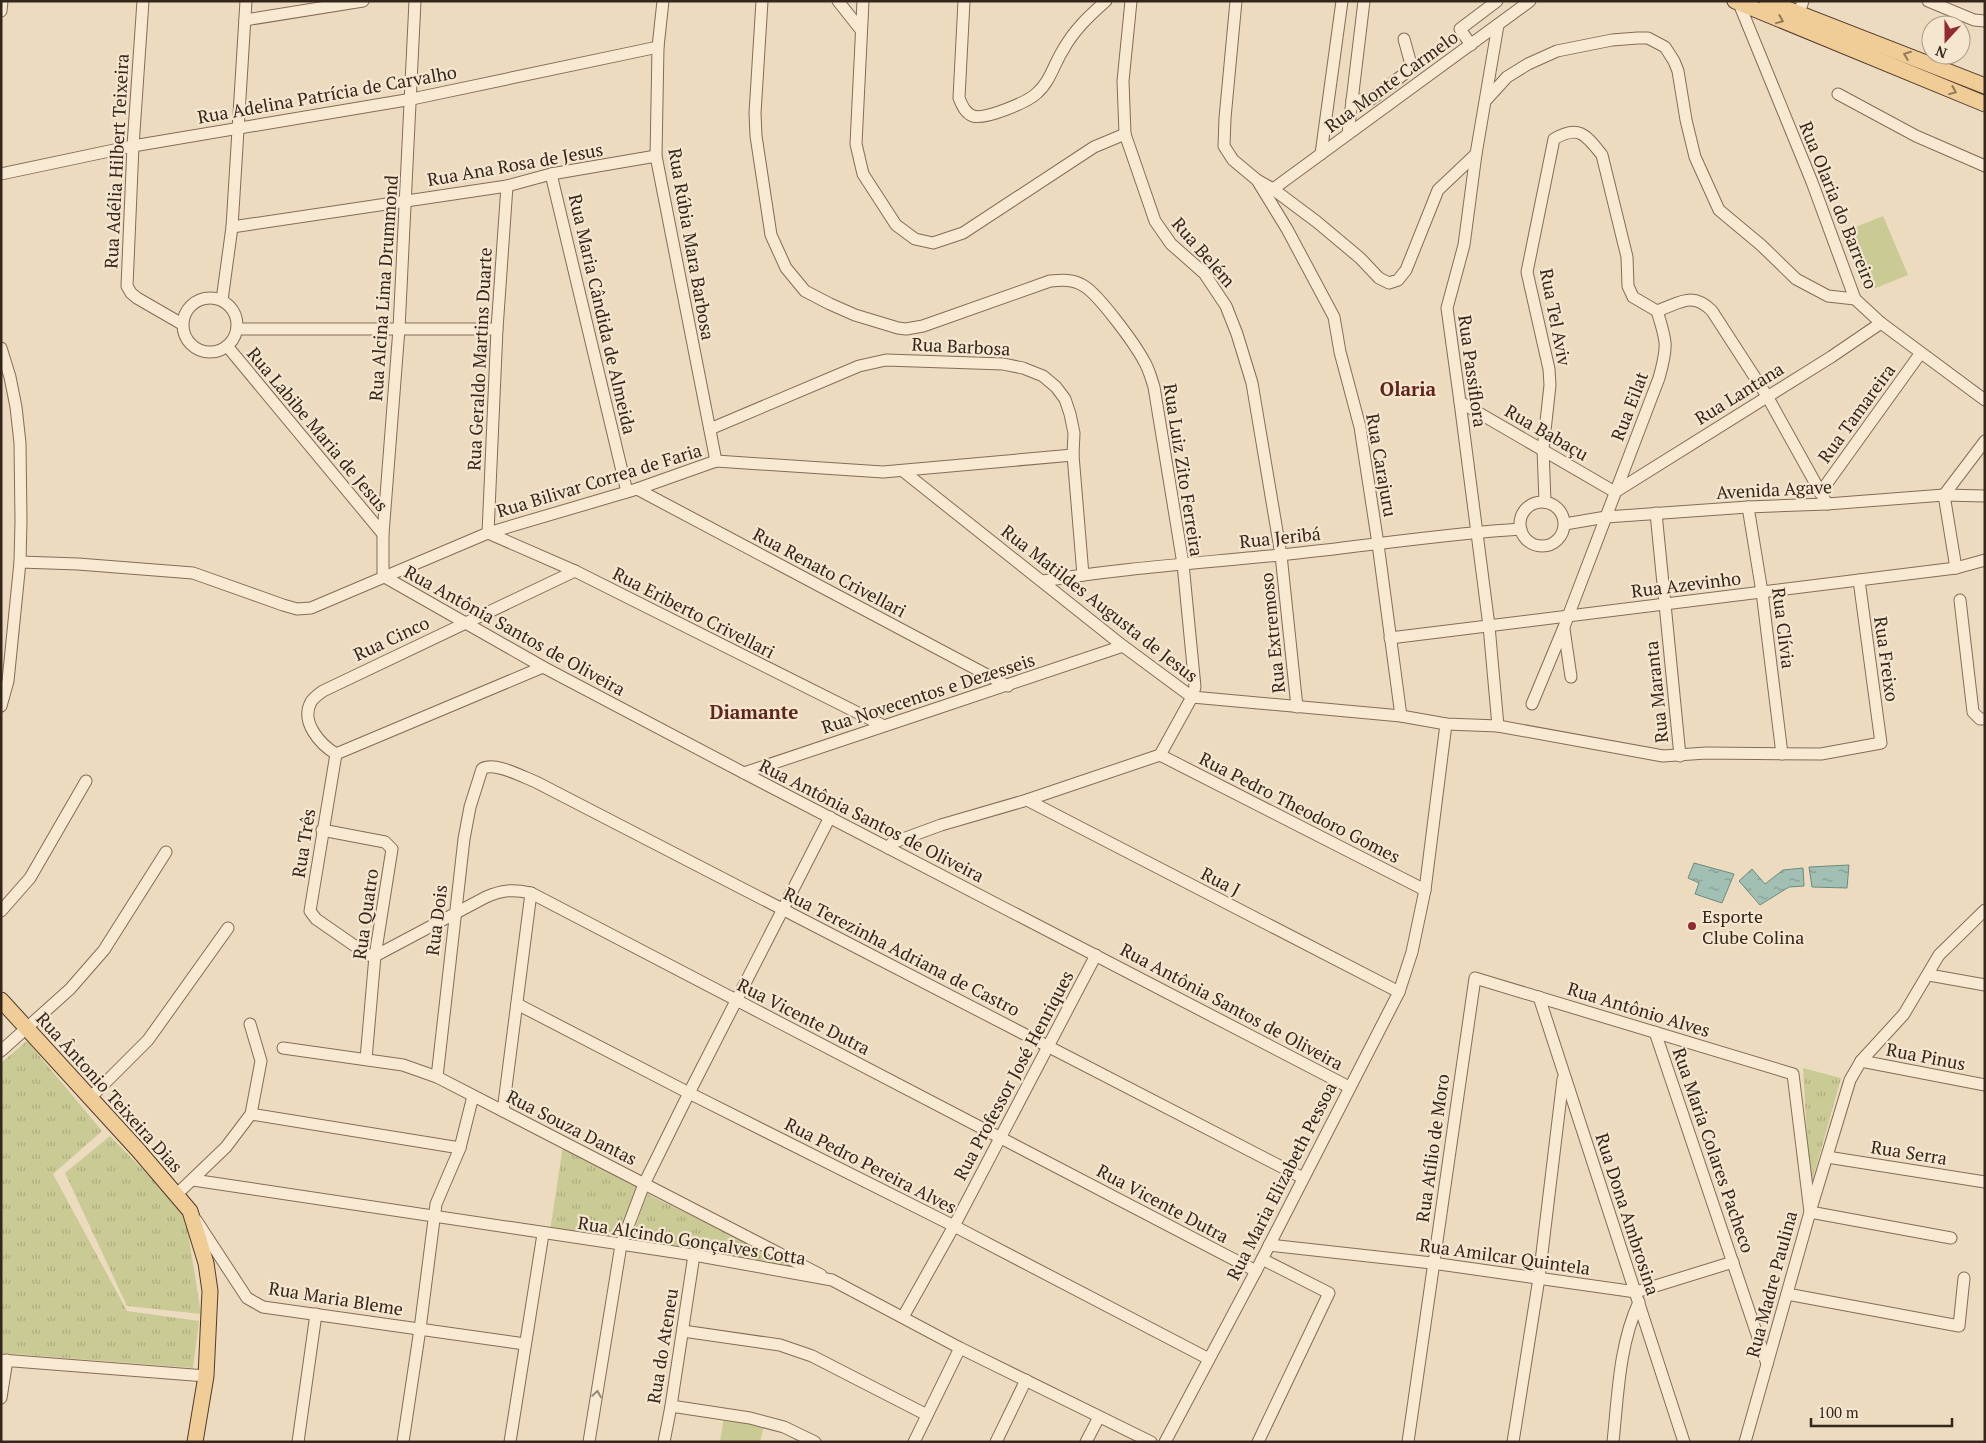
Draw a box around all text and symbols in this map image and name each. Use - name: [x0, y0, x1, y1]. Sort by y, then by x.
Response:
- one-way arrow: [1775, 14, 1784, 24]
- north arrow: [1921, 15, 1971, 65]
- street label: Rua Monte Carmelo: [1320, 24, 1462, 137]
- text: N: [1932, 42, 1950, 63]
- one-way arrow: [1903, 51, 1912, 61]
- street label: Rua Adélia Hilbert Teixeira: [98, 53, 134, 269]
- street label: Rua Adelina Patrícia de Carvalho: [196, 59, 459, 129]
- one-way arrow: [1948, 84, 1957, 95]
- street label: Rua Olaria do Barreiro: [1794, 118, 1884, 292]
- street label: Rua Ana Rosa de Jesus: [425, 137, 605, 191]
- street label: Rua Rúbia Mara Barbosa: [663, 146, 721, 342]
- street label: Rua Alcina Lima Drummond: [363, 174, 403, 402]
- street label: Rua Maria Cândida de Almeida: [564, 192, 642, 436]
- street label: Rua Belém: [1167, 212, 1241, 292]
- street label: Rua Geraldo Martins Duarte: [461, 247, 497, 471]
- street label: Rua Tel Aviv: [1535, 266, 1577, 368]
- street label: Rua Passiflora: [1453, 313, 1493, 429]
- street label: Rua Barbosa: [911, 331, 1011, 361]
- street label: Rua Labibe Maria de Jesus: [242, 342, 394, 516]
- street label: Rua Lantana: [1690, 356, 1788, 430]
- street label: Rua Tamareira: [1812, 359, 1900, 467]
- street label: Rua Eilat: [1605, 368, 1653, 444]
- district label: Olaria: [1380, 376, 1437, 401]
- street label: Rua Luiz Zito Ferreira: [1158, 382, 1210, 558]
- street label: Rua Babaçu: [1501, 398, 1593, 466]
- street label: Rua Carajuru: [1361, 411, 1403, 519]
- street label: Rua Bilivar Correa de Faria: [494, 437, 704, 523]
- street label: Avenida Agave: [1715, 474, 1833, 504]
- street label: Rua Matildes Augusta de Jesus: [997, 519, 1203, 687]
- street label: Rua Renato Crivellari: [749, 521, 911, 623]
- street label: Rua Jeribá: [1238, 521, 1322, 553]
- street label: Rua Antônia Santos de Oliveira: [400, 559, 630, 701]
- street label: Rua Eriberto Crivellari: [609, 561, 779, 663]
- street label: Rua Azevinho: [1630, 565, 1742, 603]
- street label: Rua Extremoso: [1254, 572, 1290, 694]
- street label: Rua Clívia: [1767, 586, 1801, 670]
- street label: Rua Cinco: [349, 610, 433, 666]
- street label: Rua Freixo: [1869, 615, 1905, 703]
- street label: Rua Maranta: [1639, 640, 1673, 744]
- street label: Rua Novecentos e Dezesseis: [818, 647, 1038, 739]
- district label: Diamante: [709, 699, 799, 724]
- street label: Rua Pedro Theodoro Gomes: [1195, 746, 1405, 868]
- street label: Rua Antônia Santos de Oliveira: [756, 753, 988, 887]
- street label: Rua Três: [286, 807, 320, 879]
- street label: Rua J: [1197, 861, 1245, 901]
- street label: Rua Quatro: [347, 867, 383, 961]
- street label: Rua Terezinha Adriana de Castro: [780, 881, 1024, 1021]
- street label: Rua Dois: [420, 883, 452, 957]
- place label: Esporte Clube Colina: [1702, 904, 1804, 949]
- marker: Esporte Clube Colina: [1686, 920, 1698, 932]
- street label: Rua Antônia Santos de Oliveira: [1116, 937, 1348, 1075]
- street label: Rua Professor José Henriques: [947, 966, 1079, 1184]
- street label: Rua Vicente Dutra: [733, 972, 875, 1060]
- street label: Rua Antônio Alves: [1565, 976, 1713, 1042]
- street label: Rua Ântonio Teixeira Dias: [31, 1007, 189, 1177]
- street label: Rua Pinus: [1884, 1037, 1968, 1075]
- street label: Rua Maria Colares Pacheco: [1668, 1044, 1760, 1256]
- street label: Rua Atílio de Moro: [1410, 1072, 1454, 1224]
- street label: Rua Maria Elizabeth Pessoa: [1221, 1078, 1341, 1284]
- street label: Rua Souza Dantas: [503, 1084, 641, 1170]
- street label: Rua Pedro Pereira Alves: [781, 1111, 961, 1219]
- street label: Rua Dona Ambrosina: [1590, 1130, 1666, 1298]
- street label: Rua Serra: [1869, 1134, 1949, 1170]
- street label: Rua Vicente Dutra: [1093, 1158, 1233, 1248]
- street label: Rua Madre Paulina: [1740, 1208, 1802, 1360]
- street label: Rua Alcindo Gonçalves Cotta: [576, 1210, 808, 1270]
- street label: Rua Amilcar Quintela: [1418, 1232, 1592, 1280]
- street label: Rua Maria Bleme: [267, 1276, 405, 1320]
- street label: Rua do Ateneu: [641, 1287, 683, 1405]
- one-way arrow: [592, 1389, 602, 1398]
- scale bar: [1811, 1396, 1952, 1428]
- text: 100 m: [1818, 1402, 1859, 1422]

